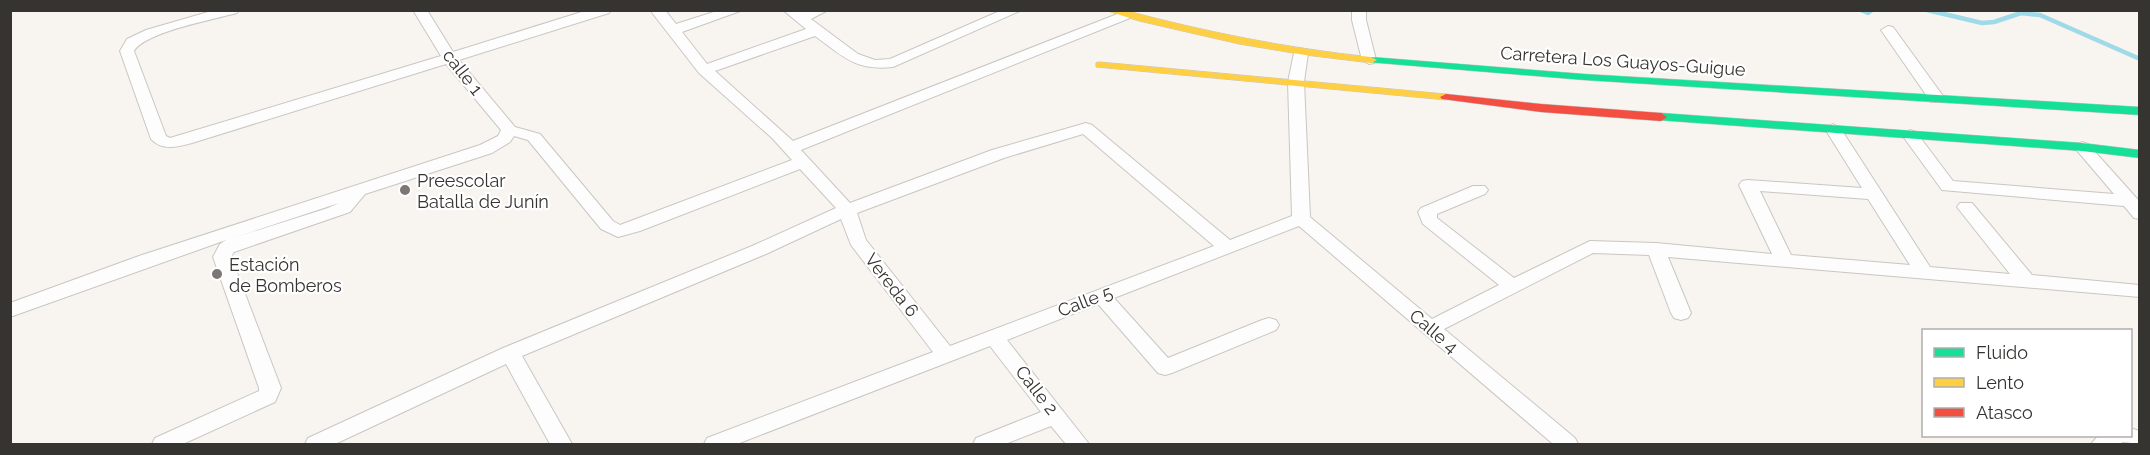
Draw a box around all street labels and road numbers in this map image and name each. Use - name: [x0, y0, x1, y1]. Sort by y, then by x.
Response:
- street label: Carretera Los Guayos-Guigue: [1500, 42, 1747, 80]
- street label: calle 1: [439, 45, 488, 99]
- street label: Vereda 6: [861, 249, 923, 321]
- street label: Calle 5: [1055, 281, 1116, 321]
- street label: Calle 4: [1405, 305, 1463, 357]
- street label: Calle 2: [1011, 361, 1063, 419]

